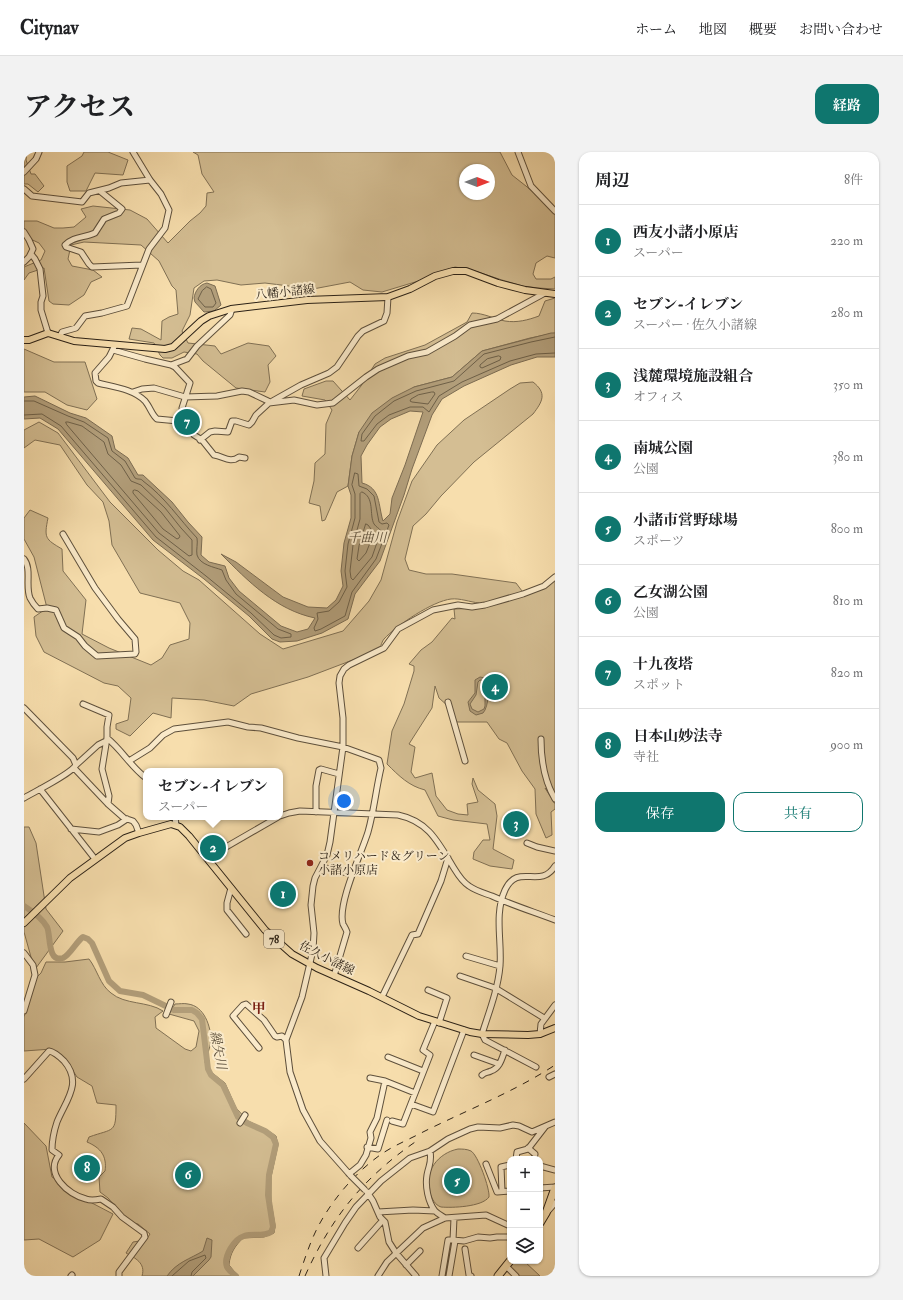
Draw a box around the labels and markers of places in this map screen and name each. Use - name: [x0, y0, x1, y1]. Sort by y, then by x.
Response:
- pin: 7: [174, 407, 200, 437]
- pin: 4: [482, 672, 508, 702]
- pin: 3: [503, 809, 529, 839]
- pin: 2: [200, 833, 226, 863]
- place label: コメリハード＆グリーン 小諸小原店: [318, 849, 449, 878]
- marker: コメリハード＆グリーン 小諸小原店: [305, 858, 315, 868]
- pin: 1: [270, 879, 296, 909]
- pin: 8: [74, 1153, 100, 1183]
- pin: 6: [175, 1160, 201, 1190]
- pin: 5: [444, 1166, 470, 1196]

